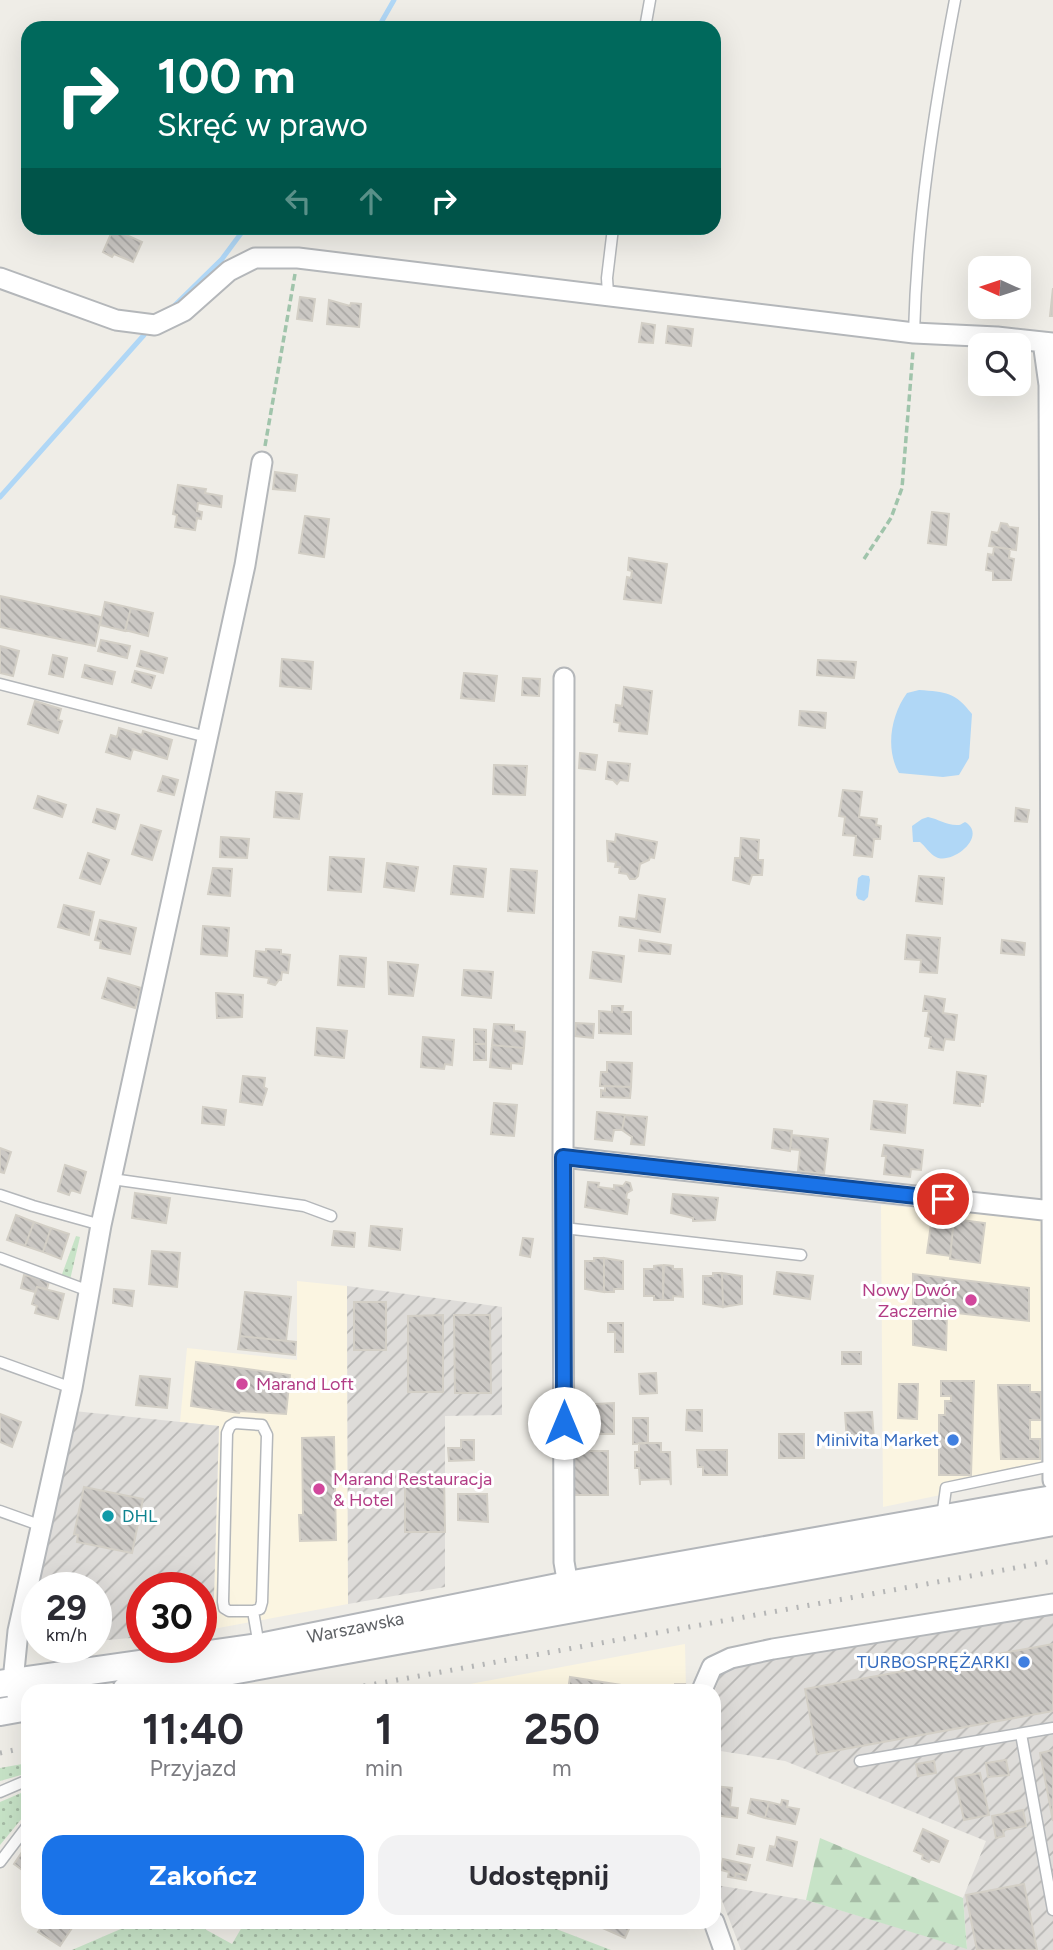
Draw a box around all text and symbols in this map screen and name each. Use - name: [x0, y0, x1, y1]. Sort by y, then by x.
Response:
- text: 100 m: [157, 46, 296, 105]
- icon: right: [42, 49, 133, 140]
- text: Skręć w prawo: [157, 106, 368, 144]
- icon: left: [279, 182, 317, 220]
- icon: ahead: [352, 182, 390, 220]
- icon: right: [425, 182, 463, 220]
- north arrow: [968, 256, 1031, 318]
- map controls: [968, 256, 1031, 396]
- button: search: [968, 333, 1031, 396]
- pin: [913, 1169, 973, 1229]
- icon: arrive: [924, 1180, 962, 1218]
- place label: Nowy Dwór Zaczernie: [862, 1279, 957, 1322]
- marker: Nowy Dwór Zaczernie: [963, 1292, 979, 1308]
- place label: Marand Loft: [256, 1373, 354, 1395]
- marker: Marand Loft: [234, 1376, 250, 1392]
- position arrow: [527, 1386, 601, 1460]
- place label: Minivita Market: [816, 1429, 939, 1451]
- marker: Minivita Market: [945, 1432, 961, 1448]
- place label: Marand Restauracja & Hotel: [333, 1468, 492, 1511]
- marker: Marand Restauracja & Hotel: [311, 1481, 327, 1497]
- place label: DHL: [122, 1505, 158, 1527]
- marker: DHL: [100, 1508, 116, 1524]
- speed limit sign: 30: [126, 1572, 217, 1663]
- text: 29: [46, 1587, 87, 1629]
- street label: Warszawska: [305, 1607, 406, 1648]
- text: km/h: [46, 1624, 87, 1646]
- place label: TURBOSPRĘŻARKI: [857, 1651, 1010, 1673]
- marker: TURBOSPRĘŻARKI: [1016, 1654, 1032, 1670]
- text: 11:40: [142, 1704, 244, 1755]
- text: 1: [375, 1704, 393, 1755]
- text: 250: [524, 1704, 600, 1755]
- text: Przyjazd: [150, 1754, 237, 1782]
- text: min: [365, 1754, 403, 1782]
- text: m: [552, 1754, 572, 1782]
- button: Zakończ: [42, 1835, 364, 1915]
- button: Udostępnij: [378, 1835, 700, 1915]

